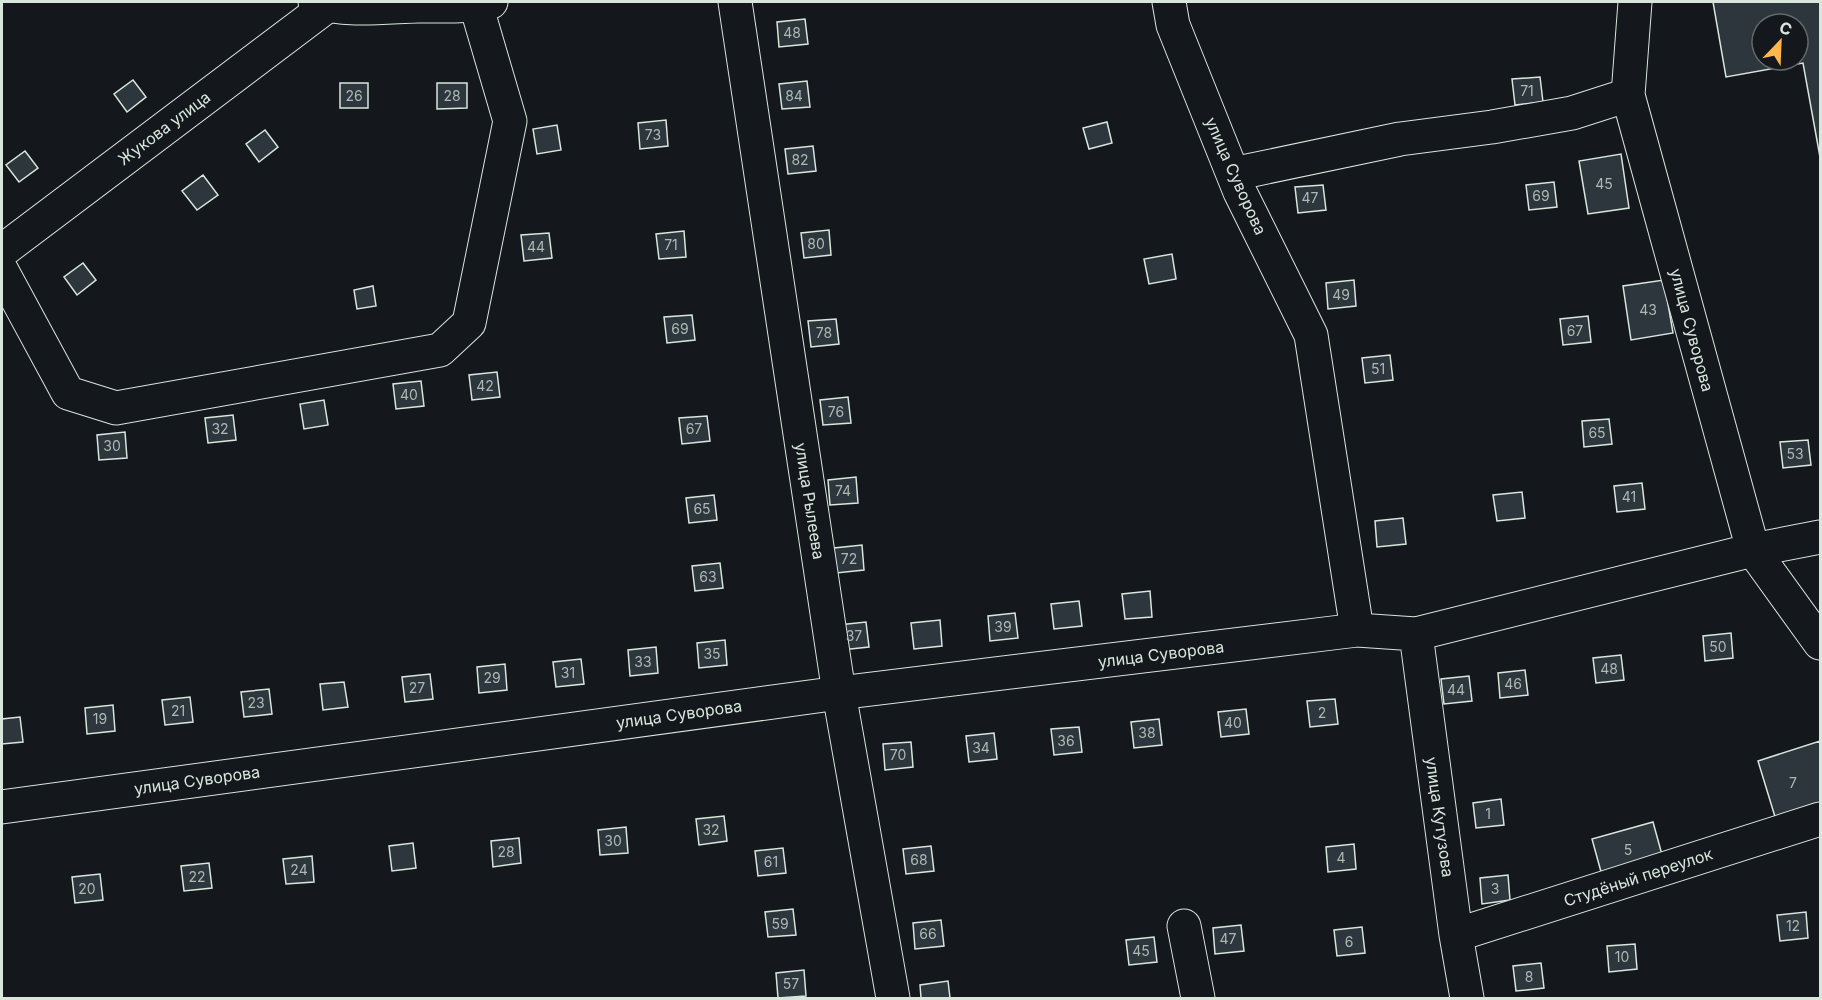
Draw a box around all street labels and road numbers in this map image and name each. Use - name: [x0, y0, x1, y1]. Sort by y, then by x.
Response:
- street label: Жукова улица: [114, 87, 214, 169]
- street label: улица Суворова: [1201, 114, 1271, 238]
- street label: улица Суворова: [1666, 266, 1718, 394]
- street label: улица Рылеева: [791, 441, 829, 561]
- street label: улица Суворова: [1097, 636, 1225, 672]
- street label: улица Суворова: [615, 695, 743, 733]
- street label: улица Кутузова: [1422, 756, 1458, 878]
- street label: улица Суворова: [133, 761, 261, 799]
- street label: Студёный переулок: [1561, 843, 1715, 911]

